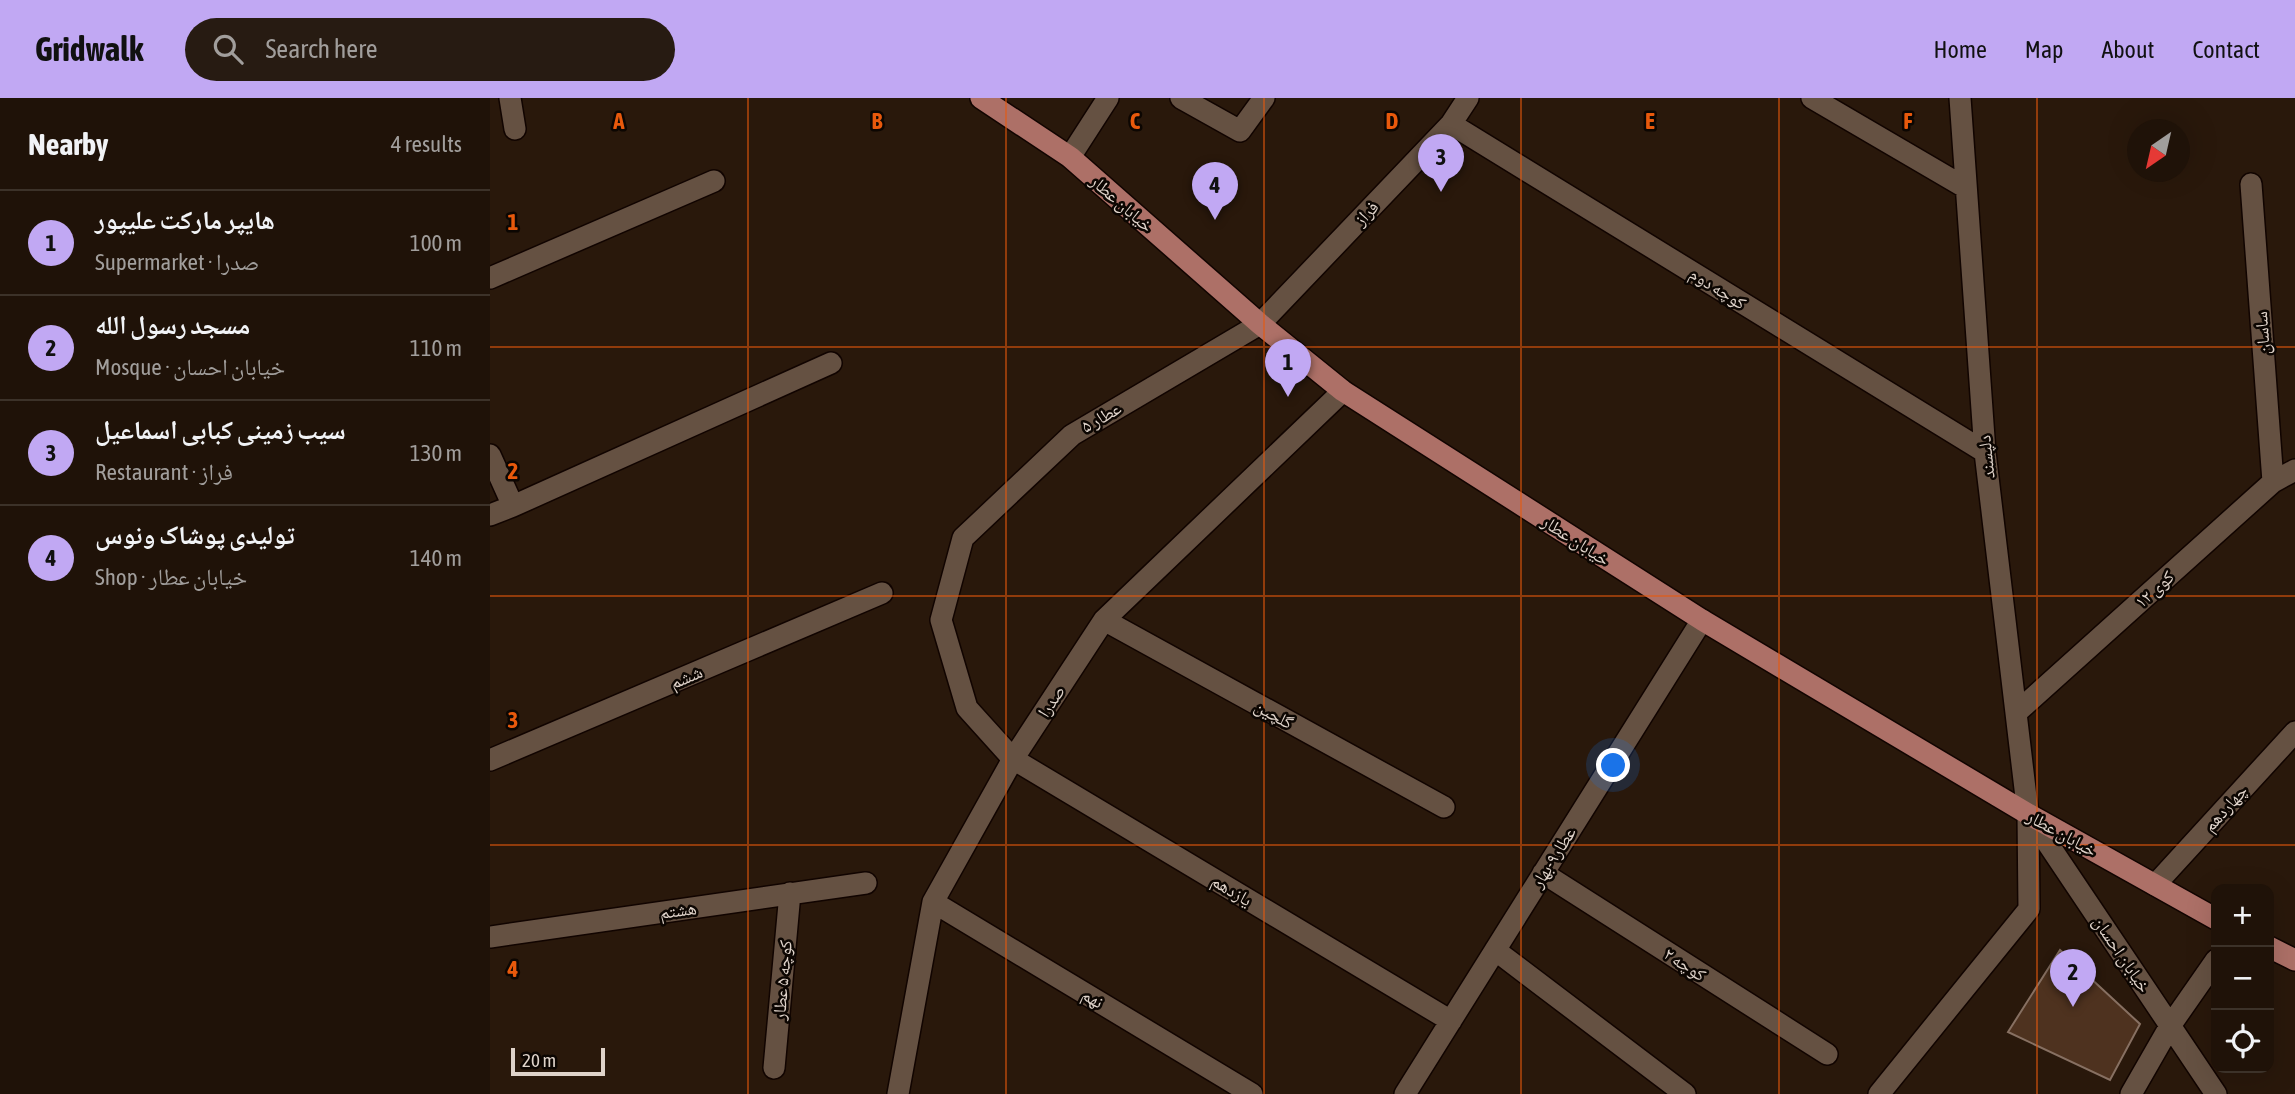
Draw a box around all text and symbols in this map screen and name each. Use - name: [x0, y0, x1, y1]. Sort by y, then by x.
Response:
- search box: [185, 18, 675, 81]
- text: Gridwalk: [35, 30, 143, 68]
- icon: search: [209, 30, 247, 68]
- text: Search here: [265, 34, 378, 64]
- text: Home: [1933, 36, 1987, 63]
- text: Map: [2025, 36, 2063, 63]
- text: About: [2101, 36, 2154, 63]
- text: Contact: [2192, 36, 2260, 63]
- text: A: [612, 108, 625, 134]
- text: B: [872, 108, 883, 134]
- text: C: [1130, 108, 1141, 134]
- text: D: [1386, 108, 1399, 134]
- text: E: [1645, 108, 1655, 134]
- text: F: [1903, 108, 1913, 134]
- north arrow: [2127, 119, 2190, 182]
- text: Nearby: [28, 127, 108, 161]
- text: 4 results: [391, 131, 462, 157]
- pin: 3: [1418, 134, 1464, 192]
- pin: 4: [1192, 162, 1238, 220]
- street label: خیابان عطار: [1085, 169, 1158, 237]
- street label: فراز: [1349, 196, 1383, 230]
- text: هایپر مارکت علیپور: [95, 205, 275, 235]
- text: 1: [508, 209, 519, 235]
- text: 1: [46, 230, 56, 256]
- text: 100 m: [410, 230, 462, 256]
- text: Supermarket · صدرا: [95, 249, 259, 275]
- street label: کوچه دوم: [1685, 263, 1751, 315]
- text: مسجد رسول الله: [95, 310, 250, 340]
- street label: ساسان: [2250, 311, 2275, 355]
- text: 2: [46, 335, 56, 361]
- text: 110 m: [410, 335, 462, 361]
- pin: 1: [1265, 339, 1311, 397]
- text: Mosque · خیابان احسان: [95, 354, 285, 380]
- street label: عطار ۵: [1077, 397, 1125, 437]
- text: سیب زمینی کبابی اسماعیل: [95, 415, 346, 445]
- street label: دلپسند: [1973, 434, 2000, 480]
- text: 3: [46, 440, 56, 466]
- text: 130 m: [410, 440, 462, 466]
- text: 2: [508, 458, 518, 484]
- text: Restaurant · فراز: [95, 459, 233, 485]
- street label: خیابان عطار: [1537, 510, 1614, 571]
- text: تولیدی پوشاک ونوس: [95, 520, 295, 550]
- text: 4: [46, 545, 56, 571]
- text: 140 m: [410, 545, 462, 571]
- text: Shop · خیابان عطار: [95, 564, 247, 590]
- street label: کوی ۱۲: [2130, 566, 2179, 613]
- street label: ششم: [667, 661, 706, 695]
- street label: صدرا: [1033, 681, 1069, 721]
- street label: گلچین: [1251, 695, 1297, 734]
- text: 3: [508, 707, 518, 733]
- your location: [1596, 748, 1630, 782]
- street label: چهاردهم: [2198, 780, 2253, 837]
- street label: خیابان عطار: [2022, 805, 2101, 862]
- street label: عطار۹-بهار: [1526, 823, 1580, 892]
- street label: یازدهم: [1207, 870, 1256, 912]
- map controls: [2211, 884, 2274, 1073]
- button: +: [2211, 884, 2274, 947]
- street label: هشتم: [658, 897, 698, 925]
- street label: خیابان احسان: [2088, 912, 2155, 997]
- street label: کوچه ۵ عطار: [768, 939, 797, 1022]
- street label: کوچه ۲: [1660, 943, 1710, 986]
- button: −: [2211, 947, 2274, 1010]
- pin: 2: [2050, 949, 2096, 1007]
- text: 4: [507, 956, 519, 982]
- street label: نهم: [1077, 984, 1108, 1014]
- button: locate: [2211, 1010, 2274, 1073]
- scale bar: [511, 1045, 606, 1077]
- text: 20 m: [522, 1049, 556, 1071]

